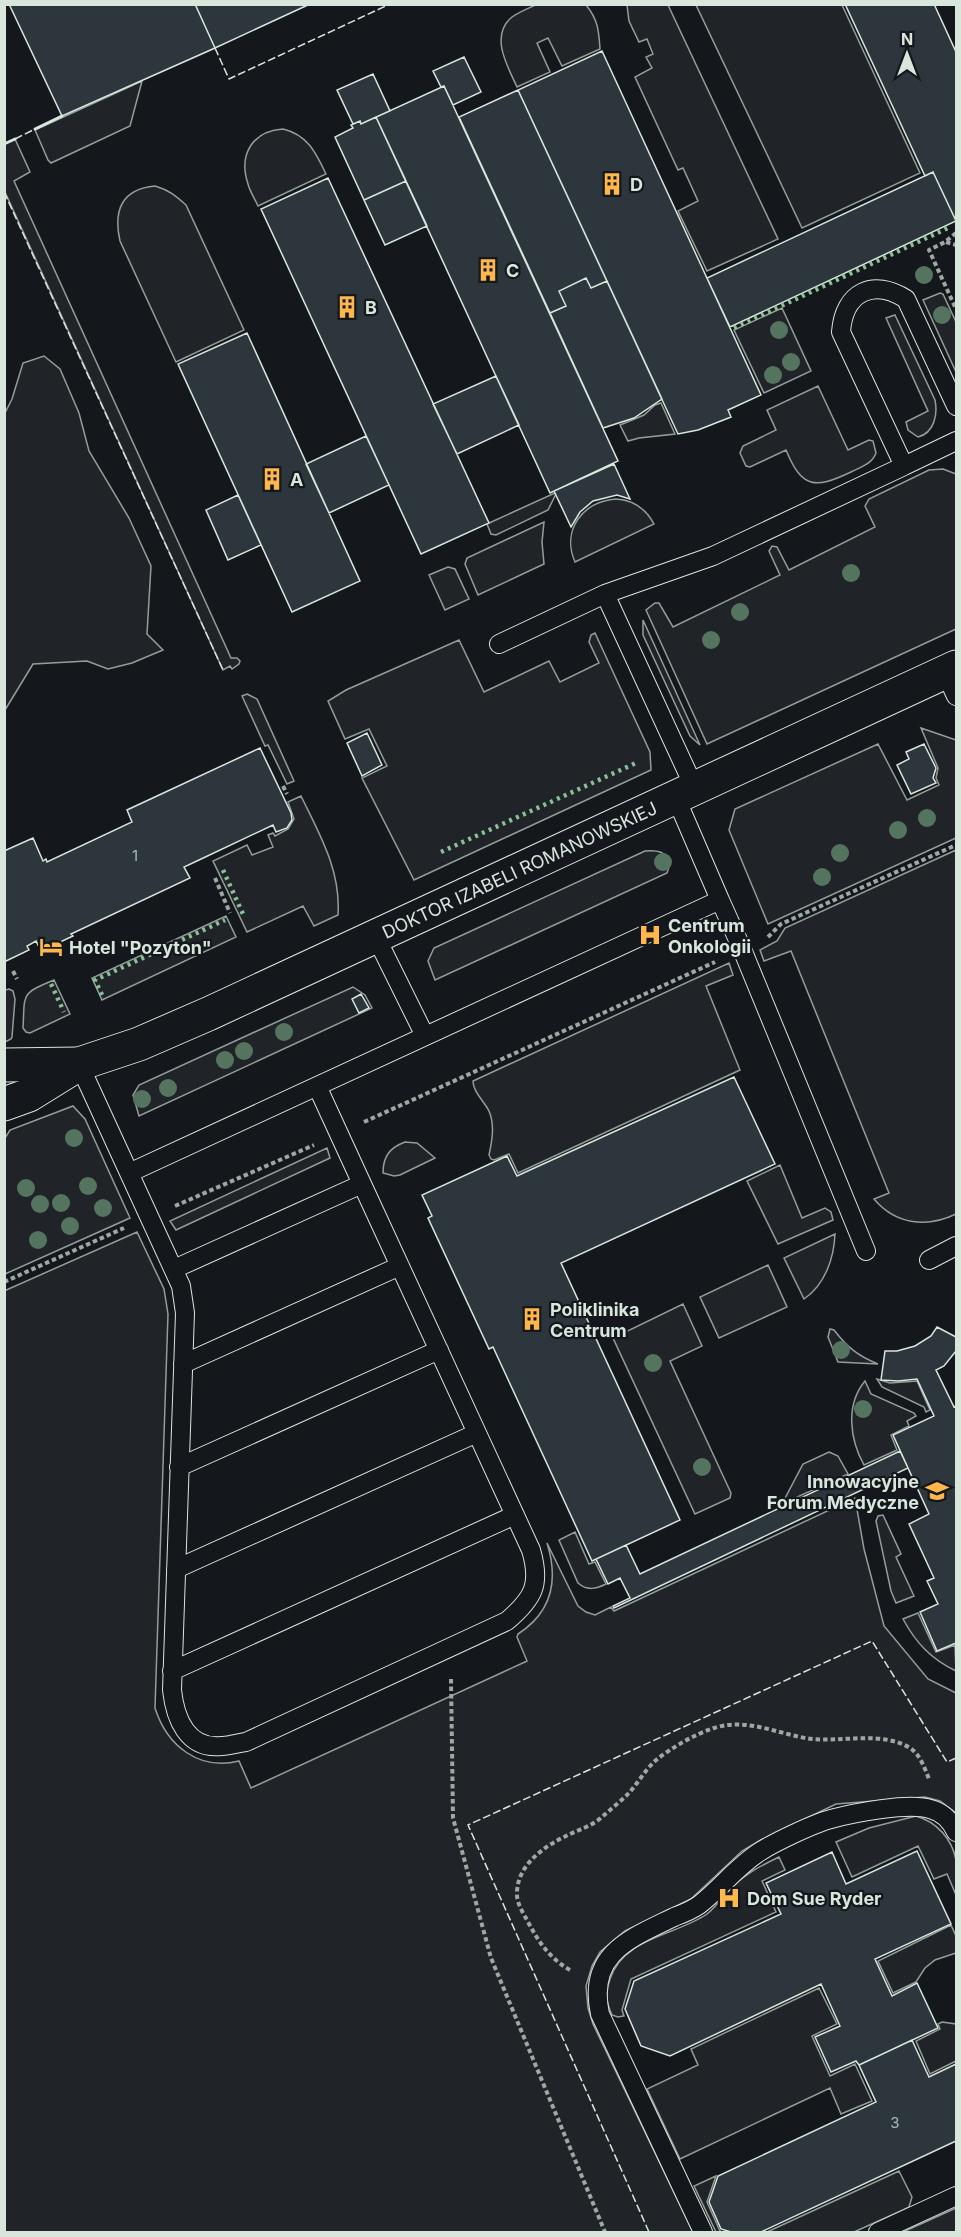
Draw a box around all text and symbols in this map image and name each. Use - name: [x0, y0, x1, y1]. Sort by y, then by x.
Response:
- north arrow: [877, 24, 937, 84]
- text: N: [901, 29, 913, 49]
- building icon: D: [599, 171, 625, 197]
- place label: D: [630, 174, 643, 195]
- building icon: C: [475, 257, 501, 283]
- place label: C: [506, 260, 519, 281]
- building icon: B: [334, 294, 360, 320]
- place label: B: [365, 297, 377, 318]
- building icon: A: [259, 466, 285, 492]
- place label: A: [290, 469, 303, 490]
- street label: DOKTOR IZABELI ROMANOWSKIEJ: [379, 797, 660, 942]
- house number: 1: [132, 846, 138, 865]
- place label: Centrum Onkologii: [668, 915, 751, 957]
- hospital icon: Centrum Onkologii: [637, 922, 663, 948]
- hotel icon: Hotel "Pozyton": [38, 934, 64, 960]
- place label: Hotel "Pozyton": [69, 937, 212, 958]
- place label: Poliklinika Centrum: [550, 1299, 639, 1341]
- building icon: Poliklinika Centrum: [519, 1306, 545, 1332]
- place label: Innowacyjne Forum Medyczne: [767, 1471, 919, 1513]
- school or university icon: Innowacyjne Forum Medyczne: [924, 1478, 950, 1504]
- hospital icon: Dom Sue Ryder: [716, 1885, 742, 1911]
- place label: Dom Sue Ryder: [747, 1888, 881, 1909]
- house number: 3: [890, 2113, 900, 2132]

